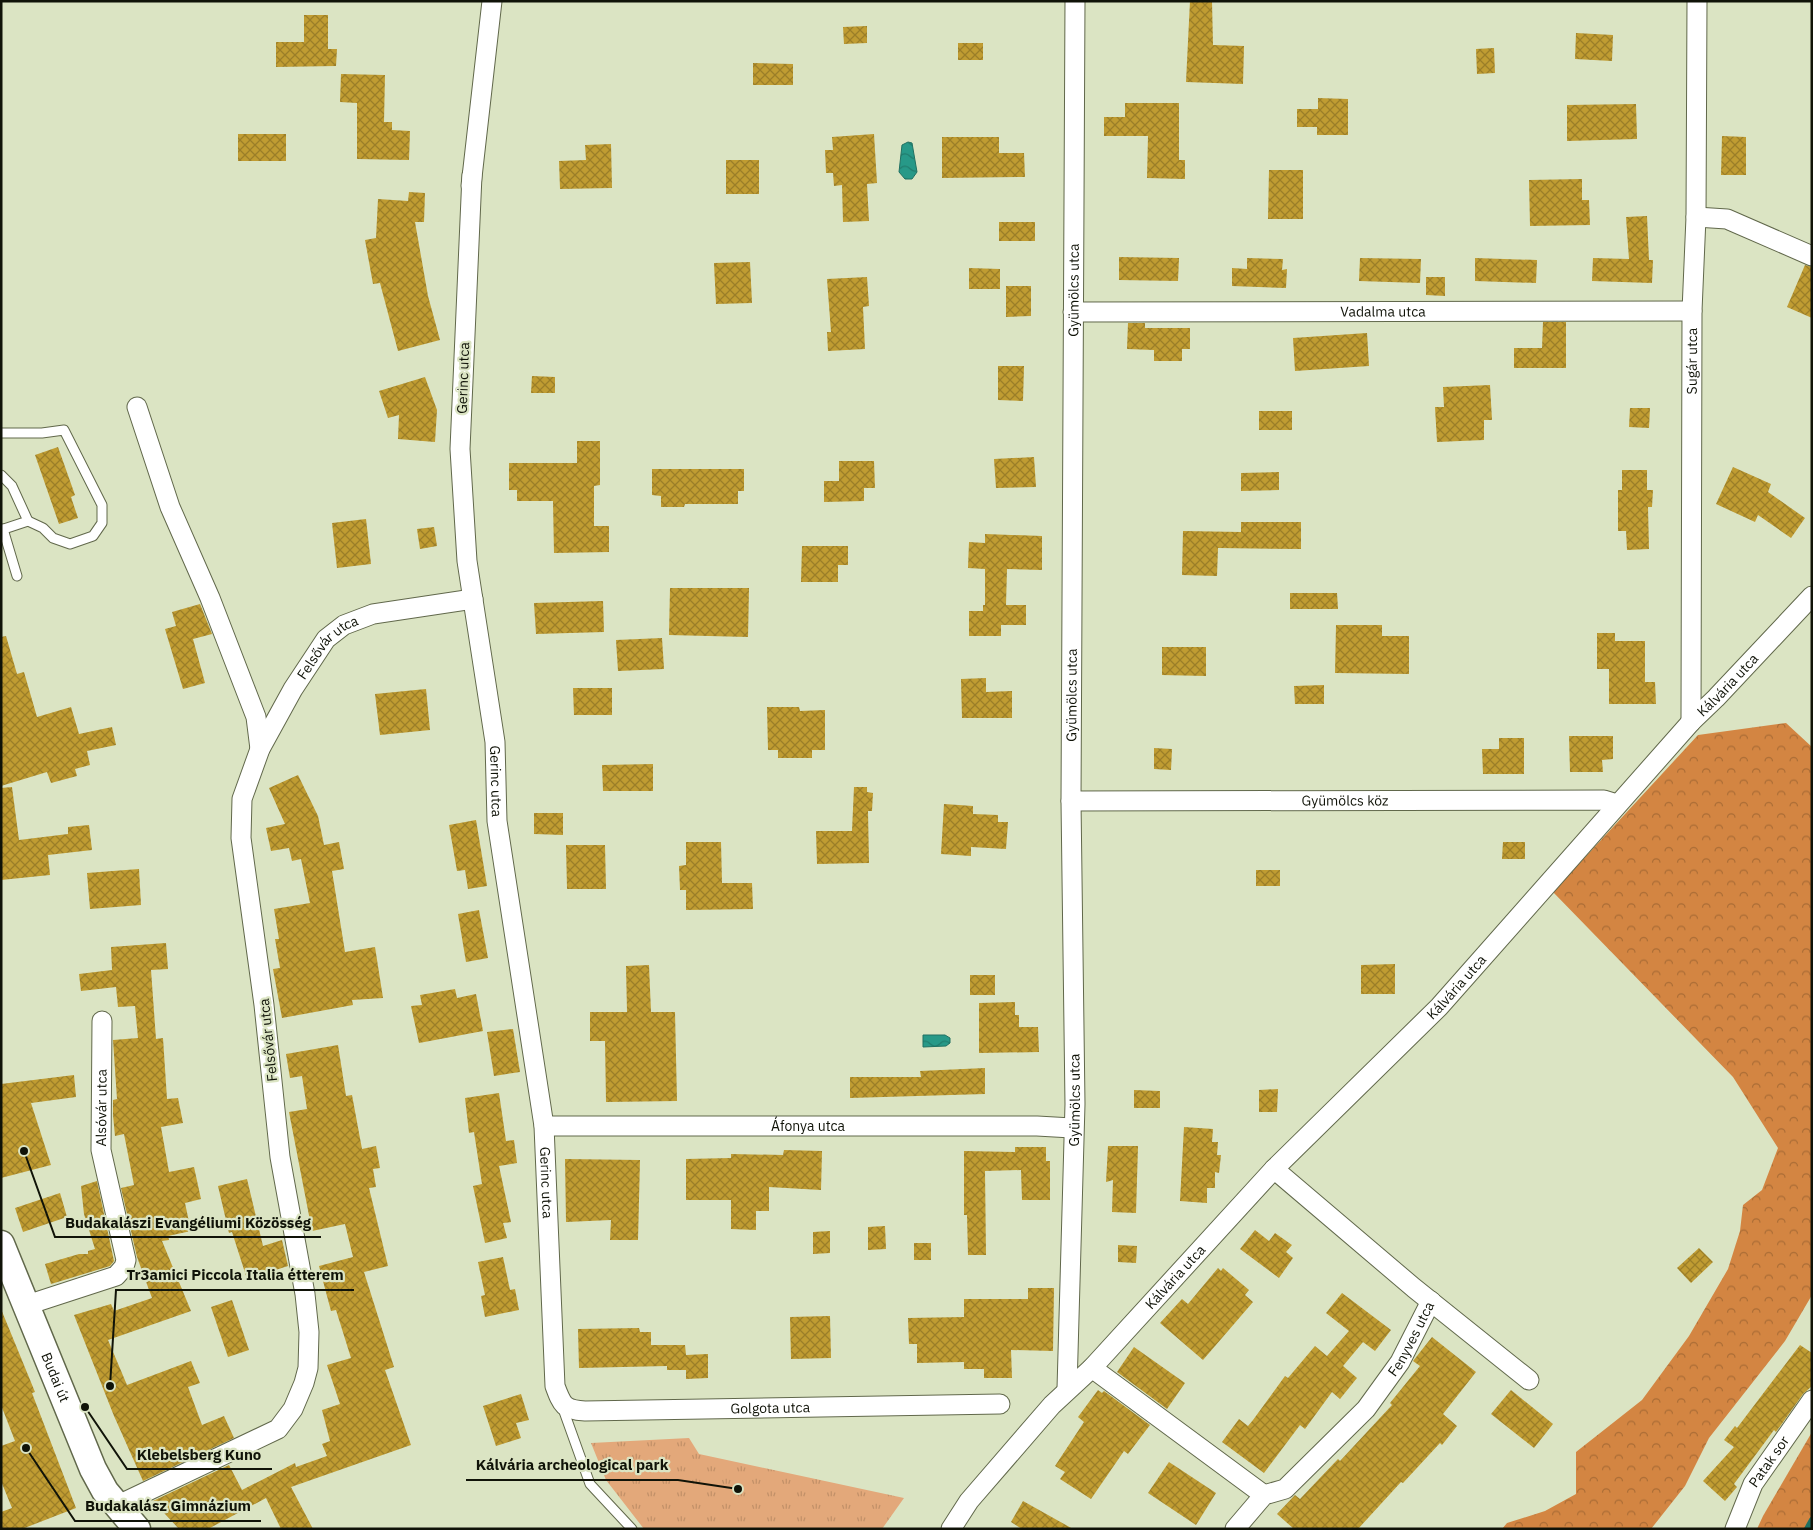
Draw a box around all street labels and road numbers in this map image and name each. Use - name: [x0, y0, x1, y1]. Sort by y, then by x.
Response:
- street label: Gyümölcs utca: [1064, 243, 1083, 337]
- street label: Vadalma utca: [1340, 302, 1426, 321]
- street label: Sugár utca: [1683, 327, 1701, 394]
- street label: Gerinc utca: [453, 341, 473, 414]
- street label: Felsővár utca: [293, 611, 361, 683]
- street label: Gyümölcs utca: [1062, 648, 1081, 742]
- street label: Kálvária utca: [1693, 649, 1762, 720]
- street label: Gerinc utca: [486, 745, 506, 818]
- street label: Gyümölcs köz: [1301, 791, 1389, 810]
- street label: Kálvária utca: [1423, 951, 1490, 1023]
- street label: Felsővár utca: [255, 997, 281, 1082]
- street label: Gyümölcs utca: [1065, 1053, 1084, 1147]
- street label: Alsóvár utca: [92, 1068, 111, 1147]
- street label: Áfonya utca: [771, 1116, 846, 1135]
- street label: Gerinc utca: [536, 1146, 557, 1219]
- street label: Kálvária utca: [1141, 1241, 1210, 1313]
- street label: Fenyves utca: [1384, 1298, 1438, 1380]
- street label: Budai út: [37, 1350, 74, 1405]
- street label: Golgota utca: [730, 1398, 811, 1418]
- street label: Patak sor: [1745, 1432, 1793, 1491]

